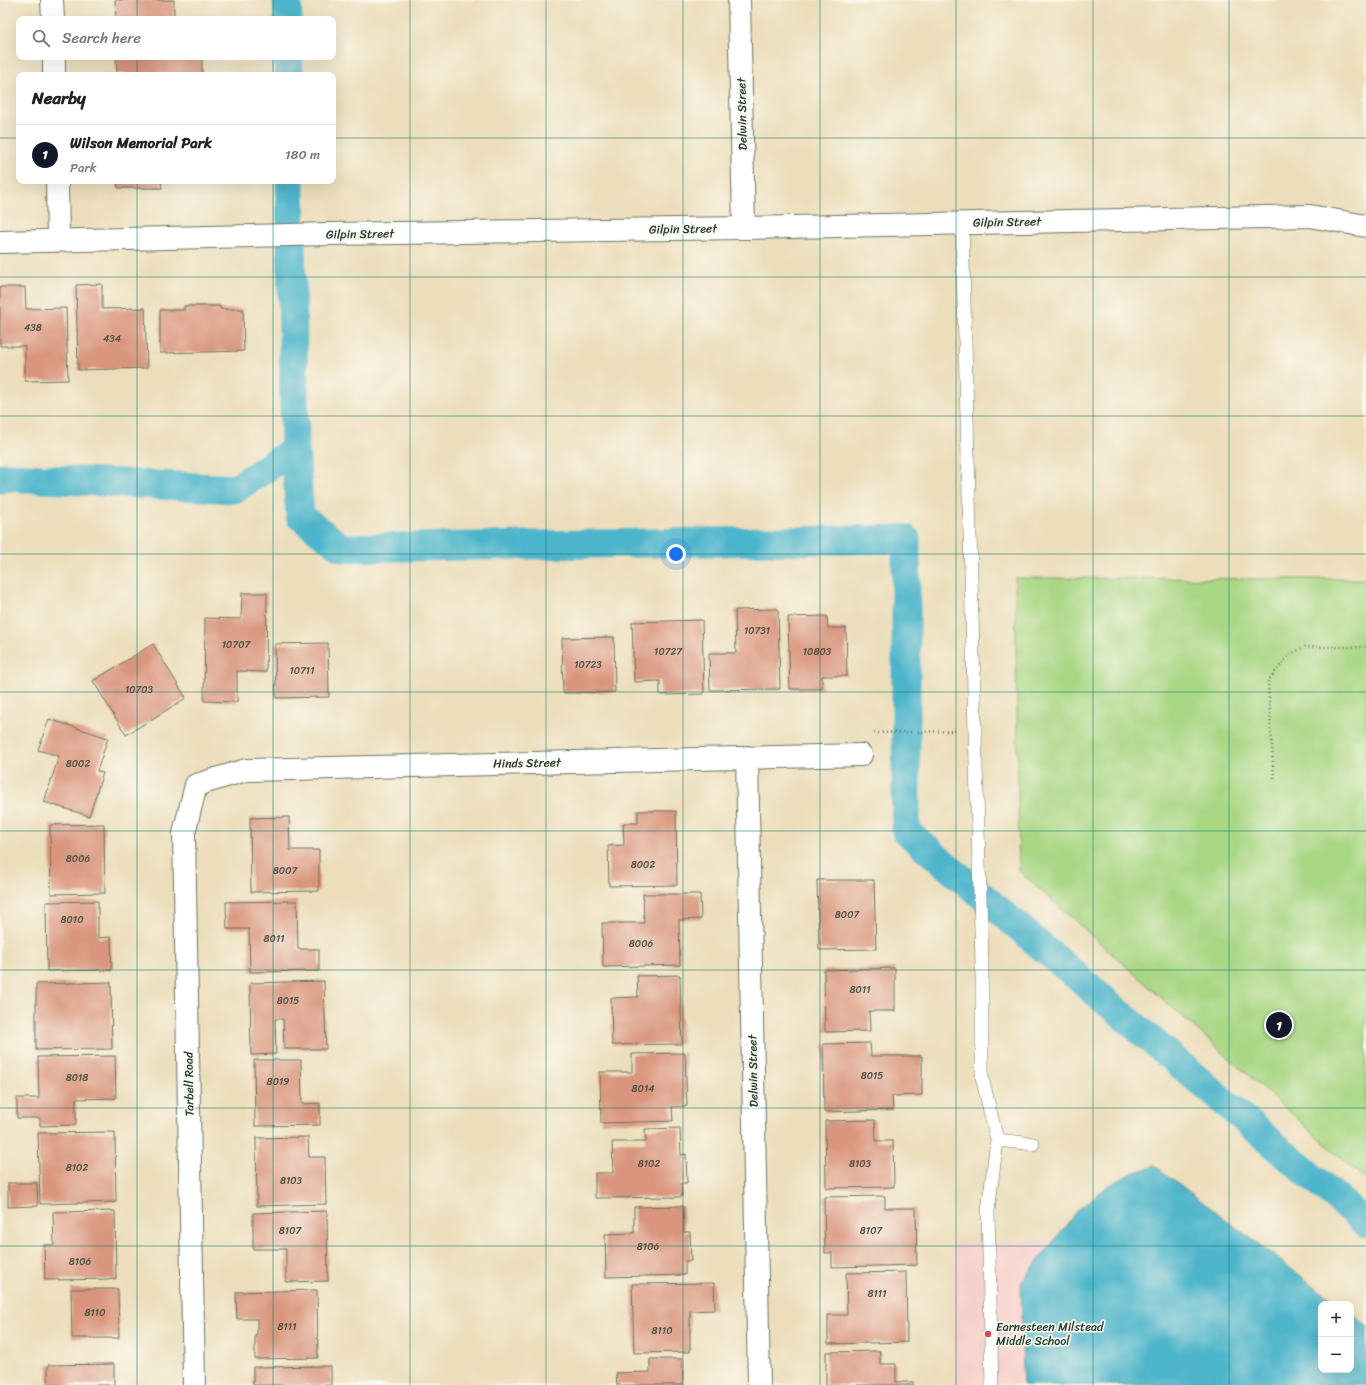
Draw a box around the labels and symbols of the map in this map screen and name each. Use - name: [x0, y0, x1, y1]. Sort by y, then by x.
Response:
- street label: Delwin Street: [730, 76, 754, 150]
- street label: Gilpin Street: [973, 210, 1042, 234]
- street label: Gilpin Street: [649, 217, 718, 241]
- street label: Gilpin Street: [326, 222, 395, 246]
- house number: 438: [24, 319, 42, 337]
- house number: 434: [103, 330, 121, 348]
- your location: [666, 544, 686, 564]
- house number: 10731: [744, 622, 770, 640]
- house number: 10707: [222, 636, 251, 654]
- house number: 10727: [654, 643, 683, 661]
- house number: 10803: [803, 643, 832, 661]
- house number: 10723: [574, 656, 602, 674]
- house number: 10711: [290, 662, 314, 680]
- house number: 10703: [125, 681, 154, 699]
- street label: Hinds Street: [493, 751, 562, 775]
- house number: 8002: [66, 755, 90, 773]
- house number: 8006: [66, 850, 90, 868]
- house number: 8002: [631, 856, 655, 874]
- house number: 8007: [273, 862, 298, 880]
- house number: 8007: [835, 906, 860, 924]
- house number: 8010: [61, 911, 83, 929]
- house number: 8011: [264, 930, 284, 948]
- house number: 8006: [629, 935, 653, 953]
- house number: 8011: [850, 981, 870, 999]
- house number: 8015: [277, 992, 299, 1010]
- pin: 1: [1266, 1010, 1292, 1040]
- street label: Delwin Street: [741, 1033, 765, 1107]
- street label: Tarbell Road: [177, 1051, 201, 1117]
- house number: 8015: [861, 1067, 883, 1085]
- house number: 8018: [66, 1069, 88, 1087]
- house number: 8019: [267, 1073, 289, 1091]
- house number: 8014: [632, 1080, 654, 1098]
- house number: 8102: [638, 1155, 660, 1173]
- house number: 8103: [849, 1155, 872, 1173]
- house number: 8102: [66, 1159, 88, 1177]
- house number: 8103: [280, 1172, 303, 1190]
- house number: 8107: [279, 1222, 302, 1240]
- house number: 8107: [860, 1222, 883, 1240]
- house number: 8106: [637, 1238, 659, 1256]
- house number: 8106: [69, 1253, 91, 1271]
- house number: 8111: [868, 1285, 886, 1303]
- house number: 8110: [85, 1304, 105, 1322]
- place label: Earnesteen Milstead Middle School: [996, 1316, 1104, 1352]
- house number: 8111: [278, 1318, 296, 1336]
- house number: 8110: [652, 1322, 672, 1340]
- marker: Earnesteen Milstead Middle School: [983, 1329, 993, 1339]

